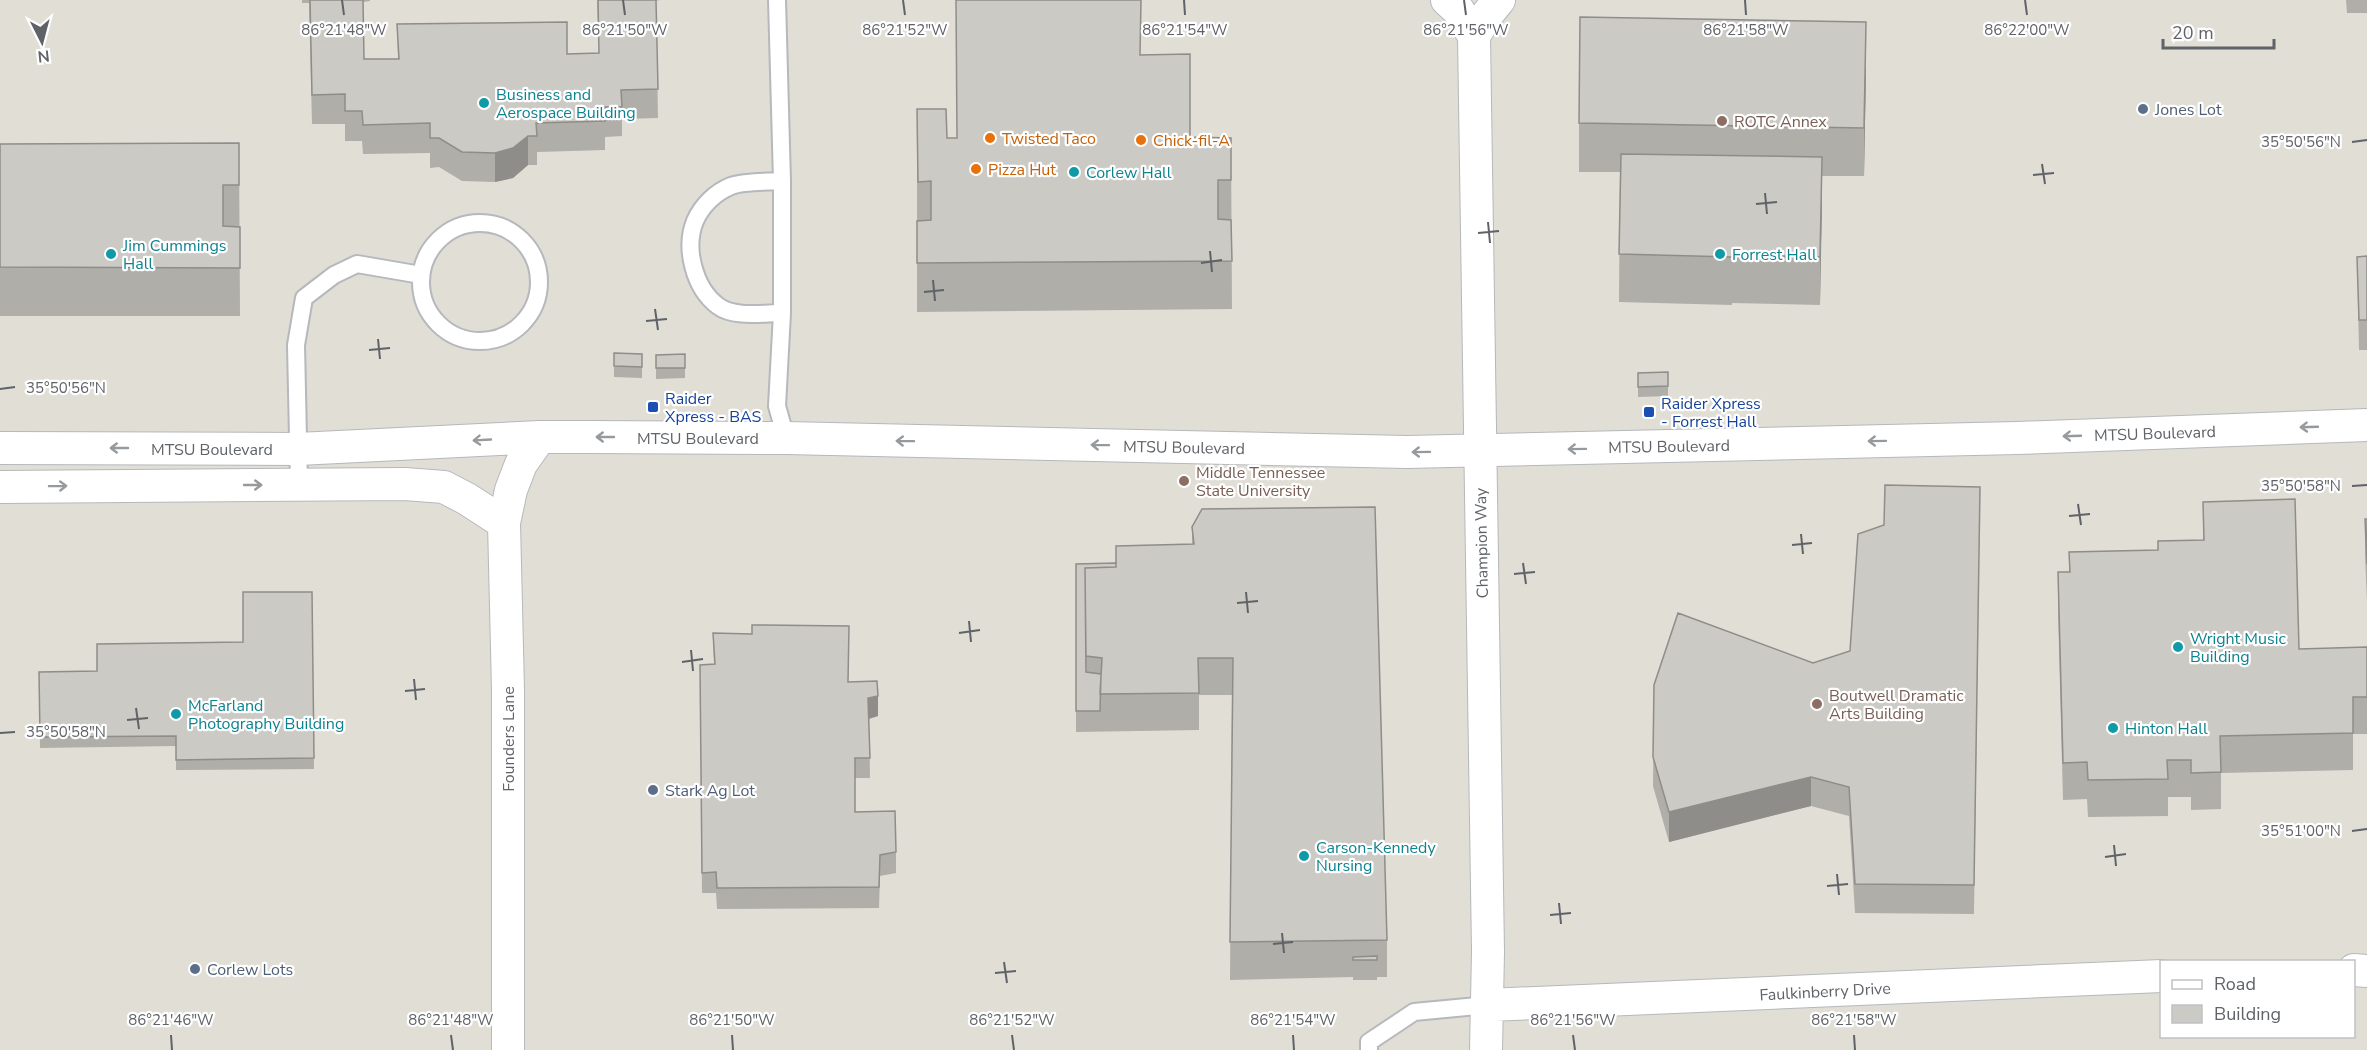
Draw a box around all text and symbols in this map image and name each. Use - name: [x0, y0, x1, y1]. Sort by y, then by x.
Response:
- north arrow: [12, 12, 72, 72]
- scale bar: [2163, 12, 2274, 50]
- text: 86°21'48"W: [301, 20, 387, 40]
- text: 86°21'50"W: [582, 20, 668, 40]
- text: 86°21'52"W: [862, 20, 948, 40]
- text: 86°21'54"W: [1142, 20, 1228, 40]
- text: 86°21'56"W: [1423, 20, 1509, 40]
- text: 86°21'58"W: [1703, 20, 1789, 40]
- text: 86°22'00"W: [1984, 20, 2070, 40]
- text: 20 m: [2172, 21, 2214, 45]
- text: N: [36, 44, 51, 67]
- place label: Business and Aerospace Building: [496, 84, 636, 124]
- marker: Business and Aerospace Building: [477, 96, 491, 110]
- place label: Jones Lot: [2154, 99, 2222, 121]
- marker: Jones Lot: [2136, 102, 2150, 116]
- place label: ROTC Annex: [1734, 111, 1827, 133]
- marker: ROTC Annex: [1715, 114, 1729, 128]
- place label: Twisted Taco: [1002, 128, 1096, 150]
- place label: Chick-fil-A: [1153, 130, 1230, 152]
- marker: Twisted Taco: [983, 131, 997, 145]
- text: 35°50'56"N: [2261, 132, 2341, 152]
- marker: Chick-fil-A: [1134, 133, 1148, 147]
- place label: Pizza Hut: [988, 159, 1056, 181]
- marker: Pizza Hut: [969, 162, 983, 176]
- place label: Corlew Hall: [1086, 162, 1172, 184]
- marker: Corlew Hall: [1067, 165, 1081, 179]
- place label: Jim Cummings Hall: [122, 235, 227, 275]
- place label: Forrest Hall: [1732, 244, 1817, 266]
- marker: Jim Cummings Hall: [104, 247, 118, 261]
- marker: Forrest Hall: [1713, 247, 1727, 261]
- text: 35°50'56"N: [26, 378, 106, 398]
- place label: Raider Xpress - BAS: [665, 388, 762, 428]
- place label: Raider Xpress - Forrest Hall: [1661, 393, 1761, 433]
- marker: Raider Xpress - BAS: [646, 400, 660, 414]
- marker: Raider Xpress - Forrest Hall: [1642, 405, 1656, 419]
- street label: MTSU Boulevard: [2094, 421, 2216, 447]
- one-way arrow: [2299, 421, 2319, 433]
- street label: MTSU Boulevard: [637, 428, 759, 450]
- one-way arrow: [2062, 430, 2082, 442]
- one-way arrow: [596, 431, 616, 443]
- one-way arrow: [472, 435, 492, 446]
- one-way arrow: [896, 435, 916, 447]
- street label: MTSU Boulevard: [1608, 435, 1730, 459]
- street label: MTSU Boulevard: [1123, 436, 1245, 460]
- one-way arrow: [1867, 436, 1887, 447]
- street label: MTSU Boulevard: [151, 439, 273, 461]
- one-way arrow: [1091, 439, 1111, 451]
- one-way arrow: [110, 442, 130, 454]
- one-way arrow: [1567, 443, 1587, 454]
- one-way arrow: [1412, 446, 1432, 458]
- place label: Middle Tennessee State University: [1196, 462, 1325, 502]
- marker: Middle Tennessee State University: [1177, 474, 1191, 488]
- text: 35°50'58"N: [2261, 476, 2341, 496]
- one-way arrow: [243, 479, 263, 491]
- one-way arrow: [48, 480, 68, 492]
- street label: Champion Way: [1470, 487, 1494, 598]
- place label: Wright Music Building: [2190, 628, 2286, 668]
- marker: Wright Music Building: [2171, 640, 2185, 654]
- place label: Boutwell Dramatic Arts Building: [1829, 685, 1964, 725]
- street label: Founders Lane: [498, 686, 520, 792]
- place label: McFarland Photography Building: [188, 695, 344, 735]
- marker: Boutwell Dramatic Arts Building: [1810, 697, 1824, 711]
- marker: McFarland Photography Building: [169, 707, 183, 721]
- place label: Hinton Hall: [2125, 718, 2208, 740]
- marker: Hinton Hall: [2106, 721, 2120, 735]
- text: 35°50'58"N: [26, 722, 106, 742]
- place label: Stark Ag Lot: [665, 780, 755, 802]
- marker: Stark Ag Lot: [646, 783, 660, 797]
- text: 35°51'00"N: [2261, 821, 2341, 841]
- place label: Carson-Kennedy Nursing: [1316, 837, 1436, 877]
- marker: Carson-Kennedy Nursing: [1297, 849, 1311, 863]
- place label: Corlew Lots: [207, 959, 293, 981]
- legend: [2160, 960, 2355, 1038]
- marker: Corlew Lots: [188, 962, 202, 976]
- text: Road: [2214, 972, 2256, 996]
- street label: Faulkinberry Drive: [1759, 978, 1891, 1006]
- text: Building: [2214, 1002, 2281, 1026]
- text: 86°21'46"W: [128, 1010, 214, 1030]
- text: 86°21'48"W: [408, 1010, 494, 1030]
- text: 86°21'50"W: [689, 1010, 775, 1030]
- text: 86°21'52"W: [969, 1010, 1055, 1030]
- text: 86°21'54"W: [1250, 1010, 1336, 1030]
- text: 86°21'56"W: [1530, 1010, 1616, 1030]
- text: 86°21'58"W: [1811, 1010, 1897, 1030]

